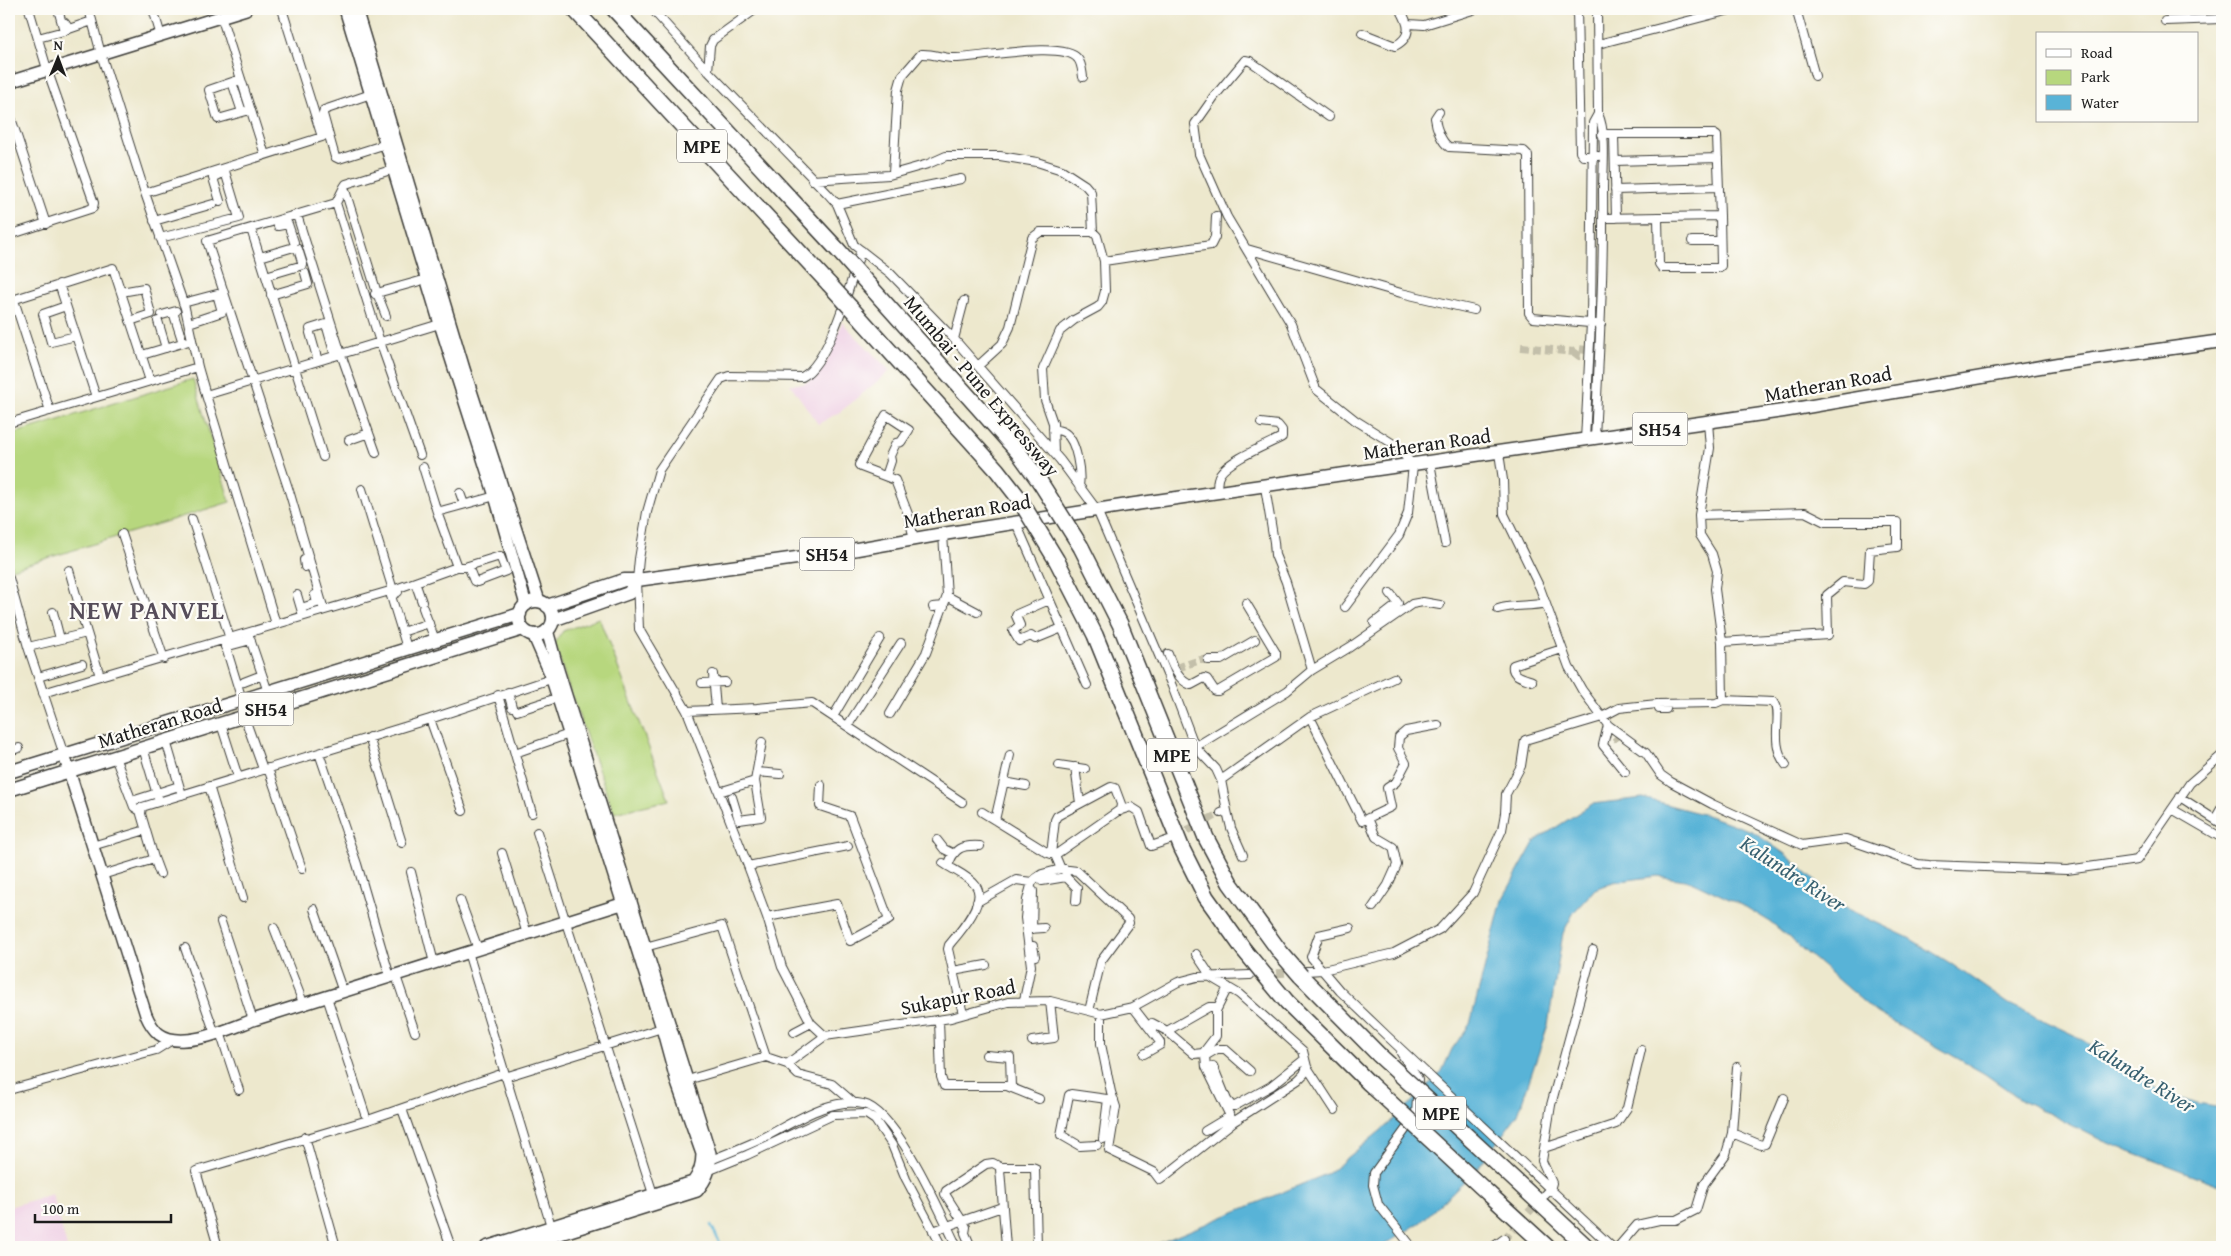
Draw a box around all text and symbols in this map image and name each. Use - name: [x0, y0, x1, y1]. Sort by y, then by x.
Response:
- north arrow: [32, 32, 82, 82]
- legend: [2036, 32, 2198, 122]
- text: N: [53, 35, 64, 55]
- text: Road: [2081, 42, 2112, 63]
- text: Park: [2081, 66, 2110, 87]
- text: Water: [2081, 92, 2119, 113]
- road number: MPE: [677, 130, 727, 162]
- street label: Mumbai - Pune Expressway: [898, 289, 1067, 483]
- street label: Matheran Road: [1762, 358, 1894, 409]
- road number: SH54: [1632, 412, 1688, 446]
- street label: Matheran Road: [1361, 420, 1493, 467]
- street label: Matheran Road: [901, 486, 1033, 535]
- road number: SH54: [800, 538, 854, 570]
- district label: NEW PANVEL: [69, 592, 225, 628]
- street label: Matheran Road: [94, 690, 226, 755]
- road number: SH54: [238, 692, 294, 726]
- road number: MPE: [1147, 738, 1197, 772]
- water label: Kalundre River: [1734, 827, 1853, 920]
- street label: Sukapur Road: [898, 971, 1018, 1022]
- water label: Kalundre River: [2082, 1030, 2202, 1121]
- road number: MPE: [1416, 1096, 1466, 1130]
- scale bar: [35, 1191, 171, 1223]
- text: 100 m: [42, 1198, 80, 1219]

